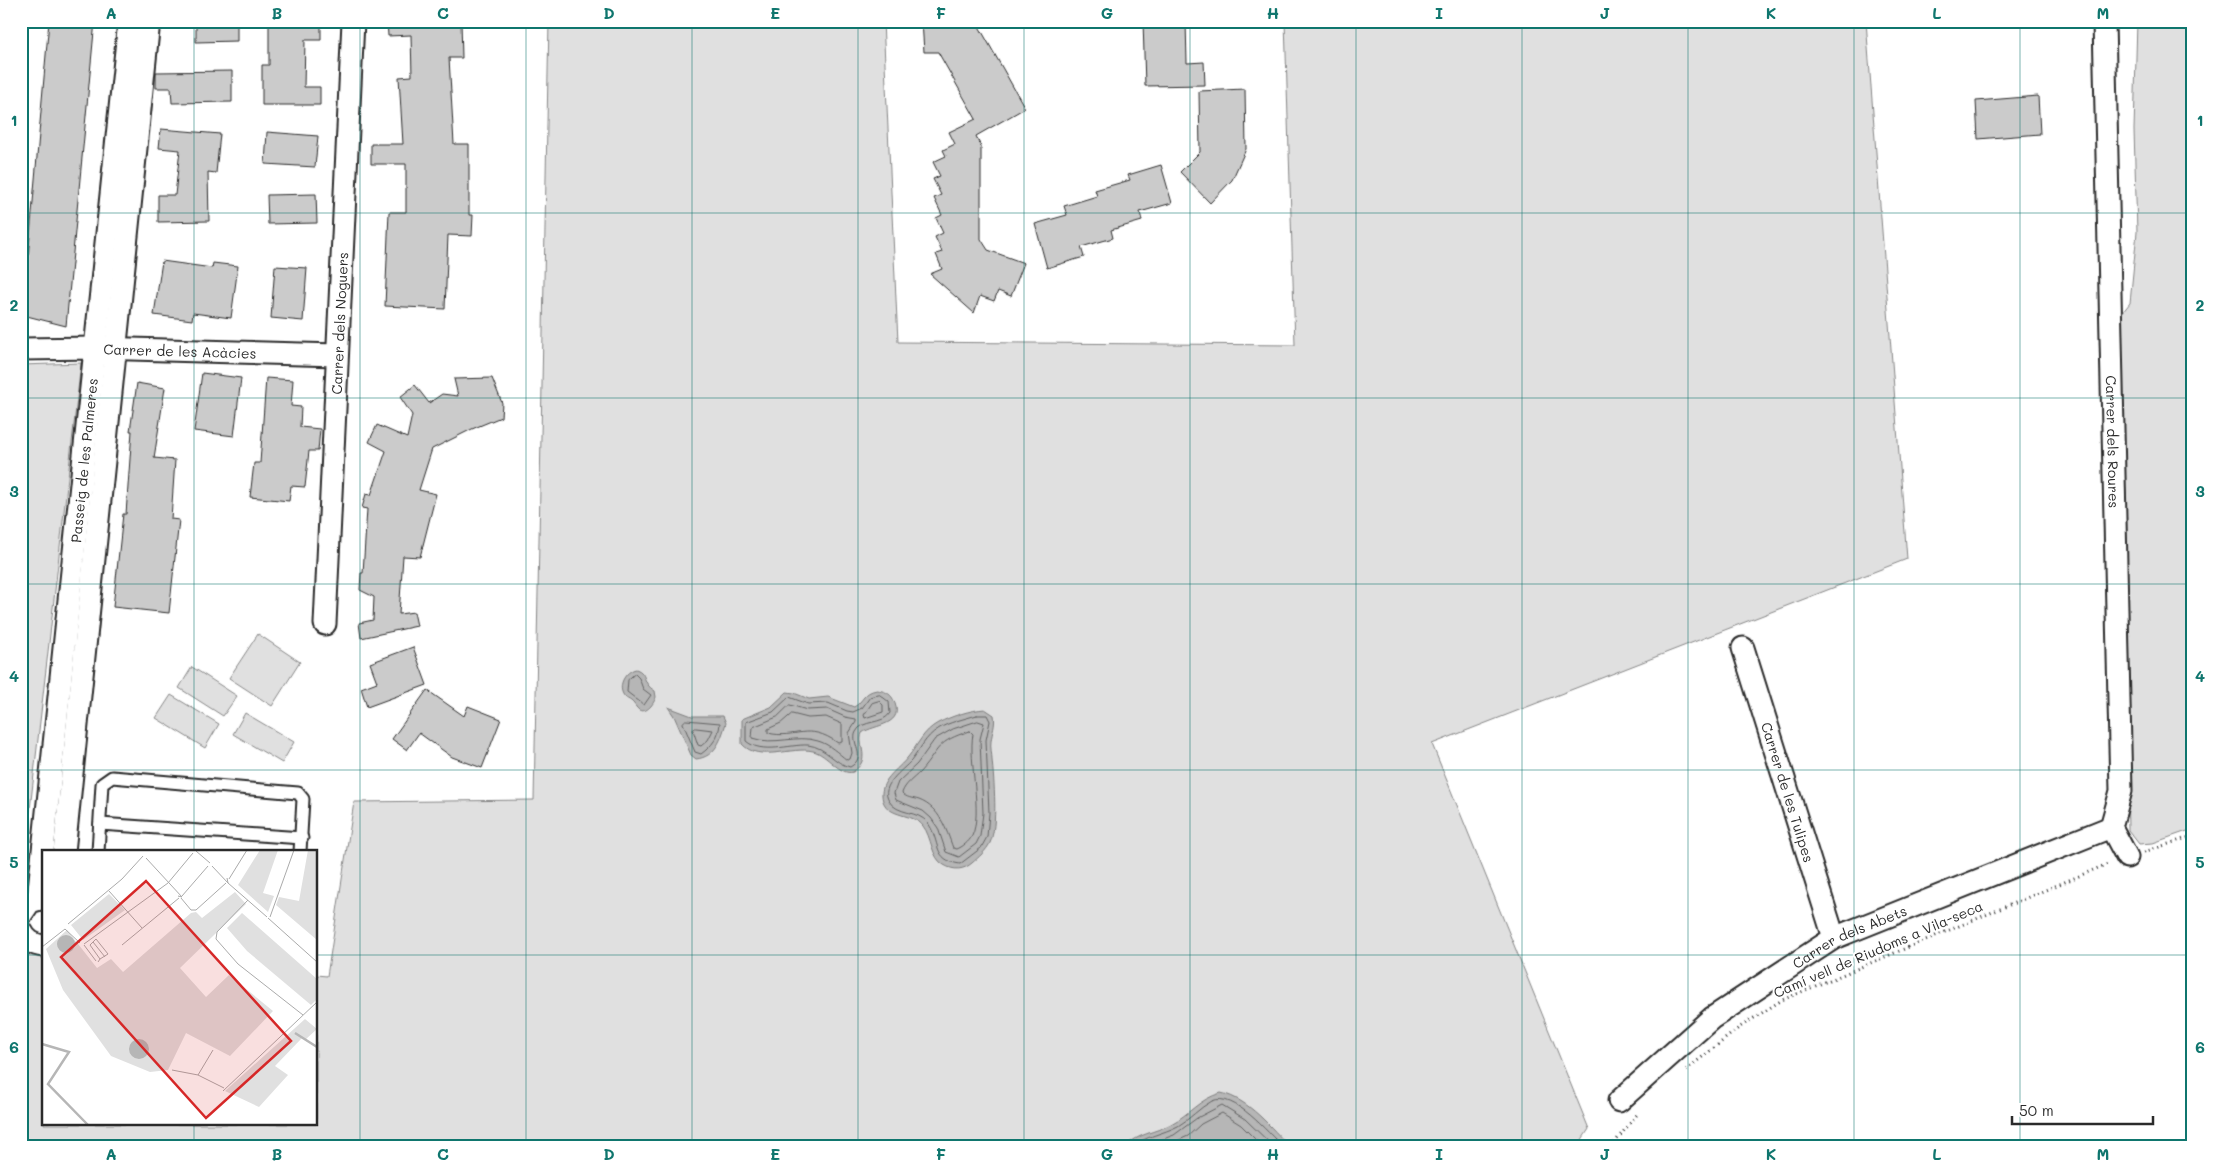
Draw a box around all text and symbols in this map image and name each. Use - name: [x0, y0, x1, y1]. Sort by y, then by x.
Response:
- text: A: [105, 2, 117, 23]
- text: B: [272, 2, 282, 23]
- text: C: [437, 2, 449, 23]
- text: D: [603, 2, 615, 23]
- text: E: [770, 2, 780, 23]
- text: F: [936, 2, 946, 23]
- text: G: [1101, 2, 1113, 23]
- text: H: [1267, 2, 1279, 23]
- text: I: [1435, 2, 1443, 23]
- text: J: [1600, 2, 1610, 23]
- text: K: [1766, 2, 1776, 23]
- text: L: [1932, 2, 1942, 23]
- text: M: [2097, 2, 2109, 23]
- text: 1: [10, 109, 18, 130]
- text: 1: [2196, 109, 2204, 130]
- street label: Carrer dels Noguers: [326, 252, 352, 395]
- text: 2: [10, 294, 19, 315]
- text: 2: [2196, 294, 2205, 315]
- street label: Carrer de les Acàcies: [103, 339, 257, 362]
- street label: Carrer dels Roures: [2102, 375, 2124, 509]
- street label: Passeig de les Palmeres: [65, 377, 101, 543]
- text: 3: [9, 480, 19, 501]
- text: 3: [2195, 480, 2205, 501]
- text: 4: [9, 665, 19, 686]
- text: 4: [2195, 665, 2205, 686]
- street label: Carrer de les Tulipes: [1757, 720, 1819, 865]
- inset map: [42, 850, 318, 1126]
- text: 5: [9, 851, 19, 872]
- text: 5: [2195, 851, 2205, 872]
- street label: Camí vell de Riudoms a Vila-seca: [1770, 896, 1986, 1002]
- street label: Carrer dels Abets: [1788, 900, 1909, 972]
- text: 6: [9, 1036, 19, 1057]
- text: 6: [2195, 1036, 2205, 1057]
- scale bar: [2012, 1093, 2153, 1125]
- text: 50 m: [2019, 1100, 2054, 1120]
- text: A: [105, 1143, 117, 1164]
- text: B: [272, 1143, 282, 1164]
- text: C: [437, 1143, 449, 1164]
- text: D: [603, 1143, 615, 1164]
- text: E: [770, 1143, 780, 1164]
- text: F: [936, 1143, 946, 1164]
- text: G: [1101, 1143, 1113, 1164]
- text: H: [1267, 1143, 1279, 1164]
- text: I: [1435, 1143, 1443, 1164]
- text: J: [1600, 1143, 1610, 1164]
- text: K: [1766, 1143, 1776, 1164]
- text: L: [1932, 1143, 1942, 1164]
- text: M: [2097, 1143, 2109, 1164]

